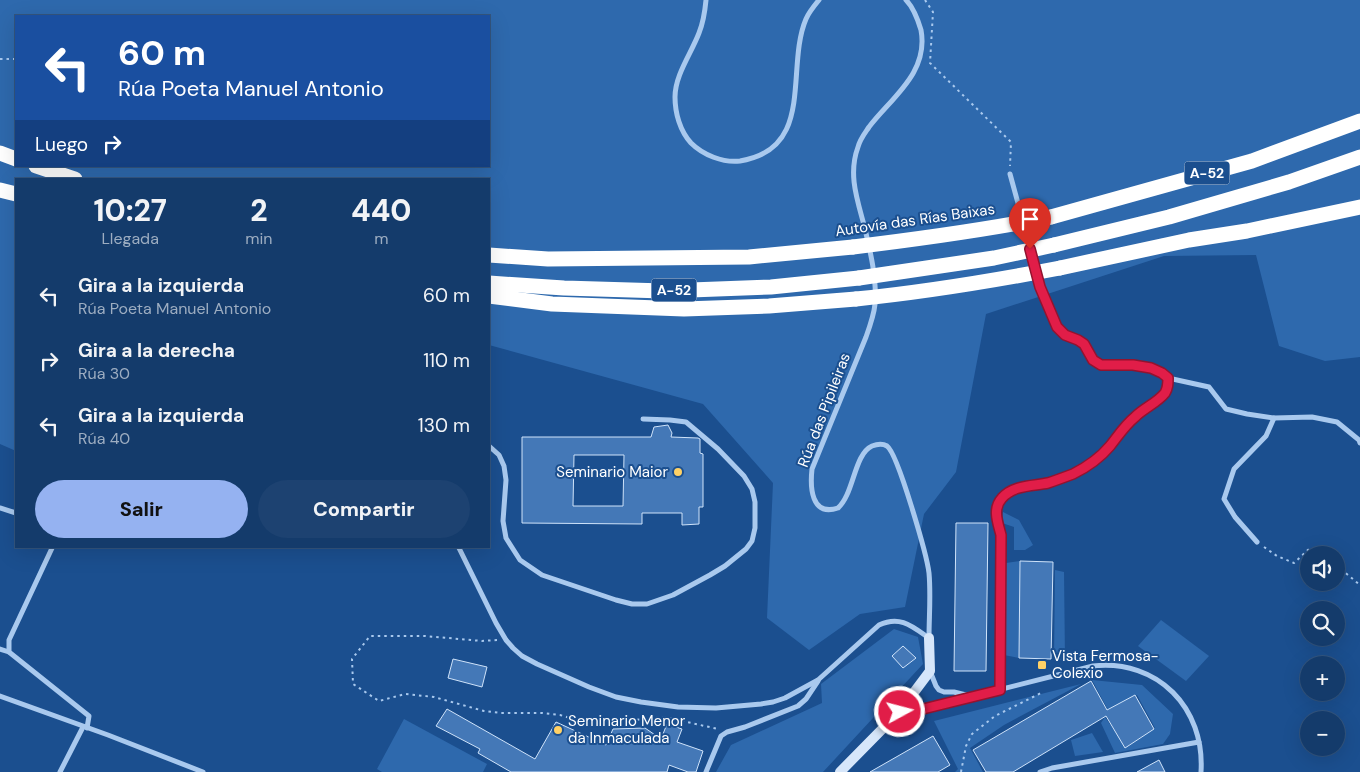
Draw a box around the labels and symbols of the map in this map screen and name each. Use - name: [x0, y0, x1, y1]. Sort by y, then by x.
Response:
- road number: A-52: [1184, 162, 1230, 184]
- pin: [1009, 198, 1051, 249]
- street label: Autovía das Rías Baixas: [834, 199, 996, 241]
- road number: A-52: [652, 278, 696, 302]
- street label: Rúa das Pipileiras: [793, 350, 855, 470]
- place label: Seminario Maior: [556, 462, 668, 482]
- marker: Seminario Maior: [672, 466, 684, 478]
- place label: Vista Fermosa- Colexio: [1052, 646, 1159, 683]
- marker: Vista Fermosa- Colexio: [1036, 659, 1048, 671]
- position arrow: [873, 685, 925, 737]
- place label: Seminario Menor da Inmaculada: [568, 711, 686, 748]
- marker: Seminario Menor da Inmaculada: [552, 724, 564, 736]

